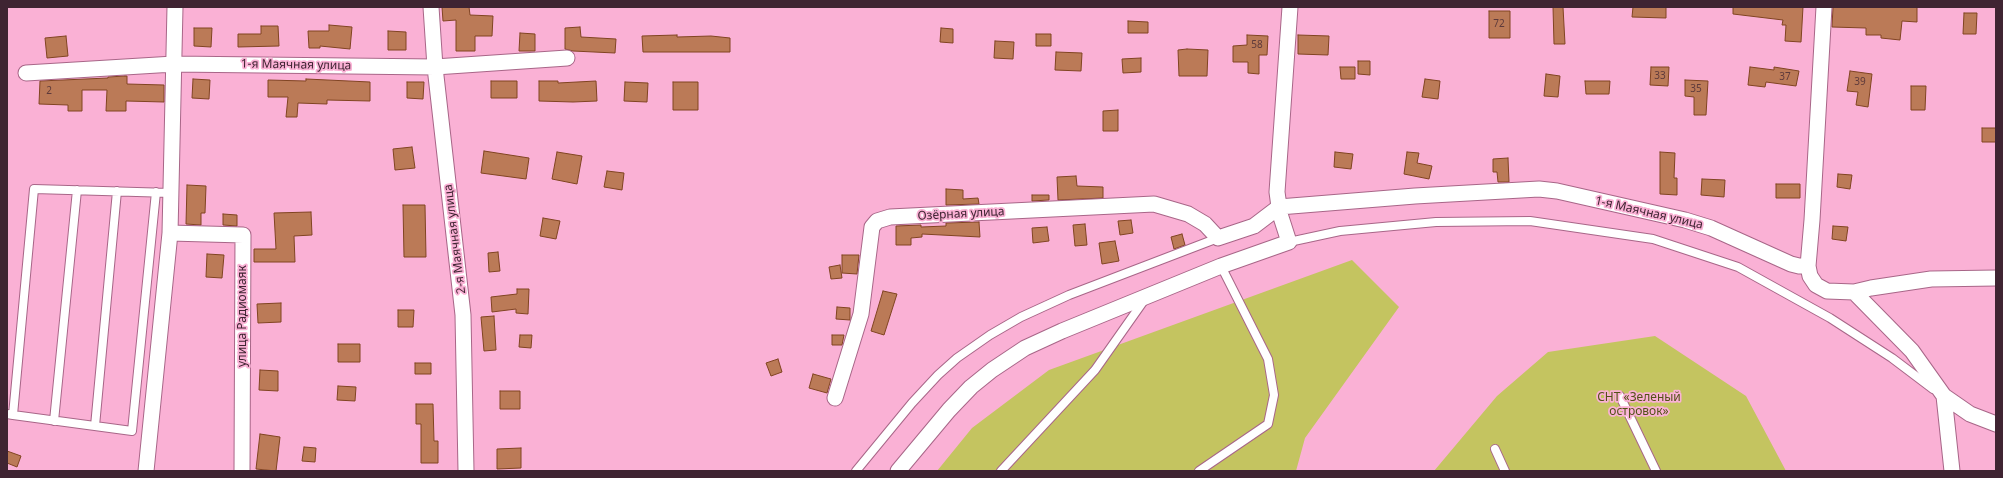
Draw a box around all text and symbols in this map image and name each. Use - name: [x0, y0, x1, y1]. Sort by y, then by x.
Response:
- house number: 72: [1493, 18, 1505, 30]
- house number: 58: [1251, 39, 1263, 51]
- street label: 1-я Маячная улица: [241, 57, 351, 73]
- house number: 33: [1654, 70, 1666, 82]
- house number: 37: [1779, 71, 1791, 83]
- house number: 39: [1854, 76, 1866, 88]
- house number: 35: [1690, 83, 1702, 95]
- house number: 2: [46, 85, 52, 97]
- street label: 2-я Маячная улица: [441, 183, 469, 295]
- street label: 1-я Маячная улица: [1594, 194, 1704, 232]
- street label: Озёрная улица: [917, 205, 1005, 223]
- street label: улица Радиомаяк: [236, 265, 250, 367]
- park label: СНТ «Зеленый островок»: [1597, 391, 1681, 419]

